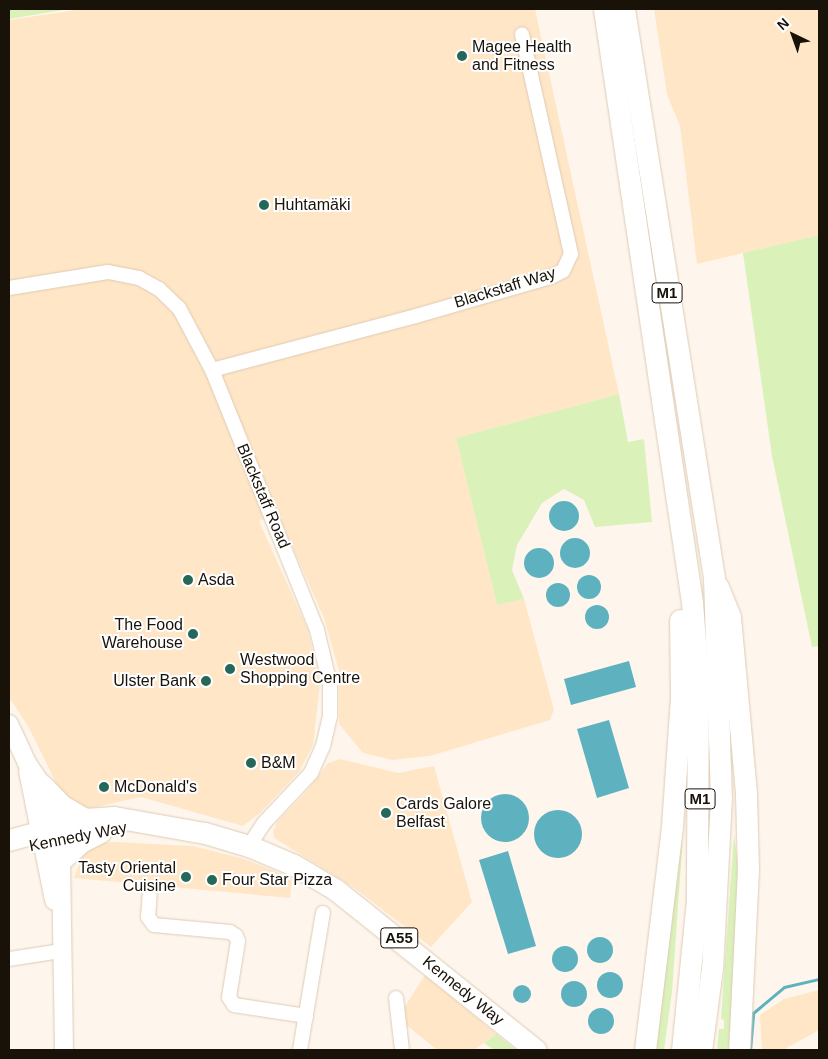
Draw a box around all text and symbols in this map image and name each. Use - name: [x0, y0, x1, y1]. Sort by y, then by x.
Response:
- north arrow: [768, 10, 818, 60]
- text: N: [774, 15, 792, 33]
- place label: Magee Health and Fitness: [472, 37, 572, 75]
- marker: Magee Health and Fitness: [456, 50, 468, 62]
- place label: Huhtamäki: [274, 195, 350, 215]
- marker: Huhtamäki: [258, 199, 270, 211]
- street label: Blackstaff Way: [452, 263, 558, 313]
- road number: M1: [651, 280, 683, 306]
- street label: Blackstaff Road: [232, 441, 294, 551]
- place label: Asda: [198, 570, 234, 590]
- marker: Asda: [182, 574, 194, 586]
- place label: The Food Warehouse: [102, 615, 183, 653]
- marker: The Food Warehouse: [187, 628, 199, 640]
- place label: Westwood Shopping Centre: [240, 650, 360, 688]
- marker: Westwood Shopping Centre: [224, 663, 236, 675]
- place label: Ulster Bank: [113, 671, 196, 691]
- marker: Ulster Bank: [200, 675, 212, 687]
- place label: B&M: [261, 753, 296, 773]
- marker: B&M: [245, 757, 257, 769]
- place label: McDonald's: [114, 777, 197, 797]
- marker: McDonald's: [98, 781, 110, 793]
- road number: M1: [684, 786, 716, 812]
- place label: Cards Galore Belfast: [396, 794, 491, 832]
- marker: Cards Galore Belfast: [380, 807, 392, 819]
- street label: Kennedy Way: [28, 818, 128, 856]
- place label: Tasty Oriental Cuisine: [78, 858, 176, 896]
- place label: Four Star Pizza: [222, 870, 332, 890]
- marker: Tasty Oriental Cuisine: [180, 871, 192, 883]
- marker: Four Star Pizza: [206, 874, 218, 886]
- road number: A55: [379, 926, 419, 950]
- street label: Kennedy Way: [418, 952, 508, 1030]

